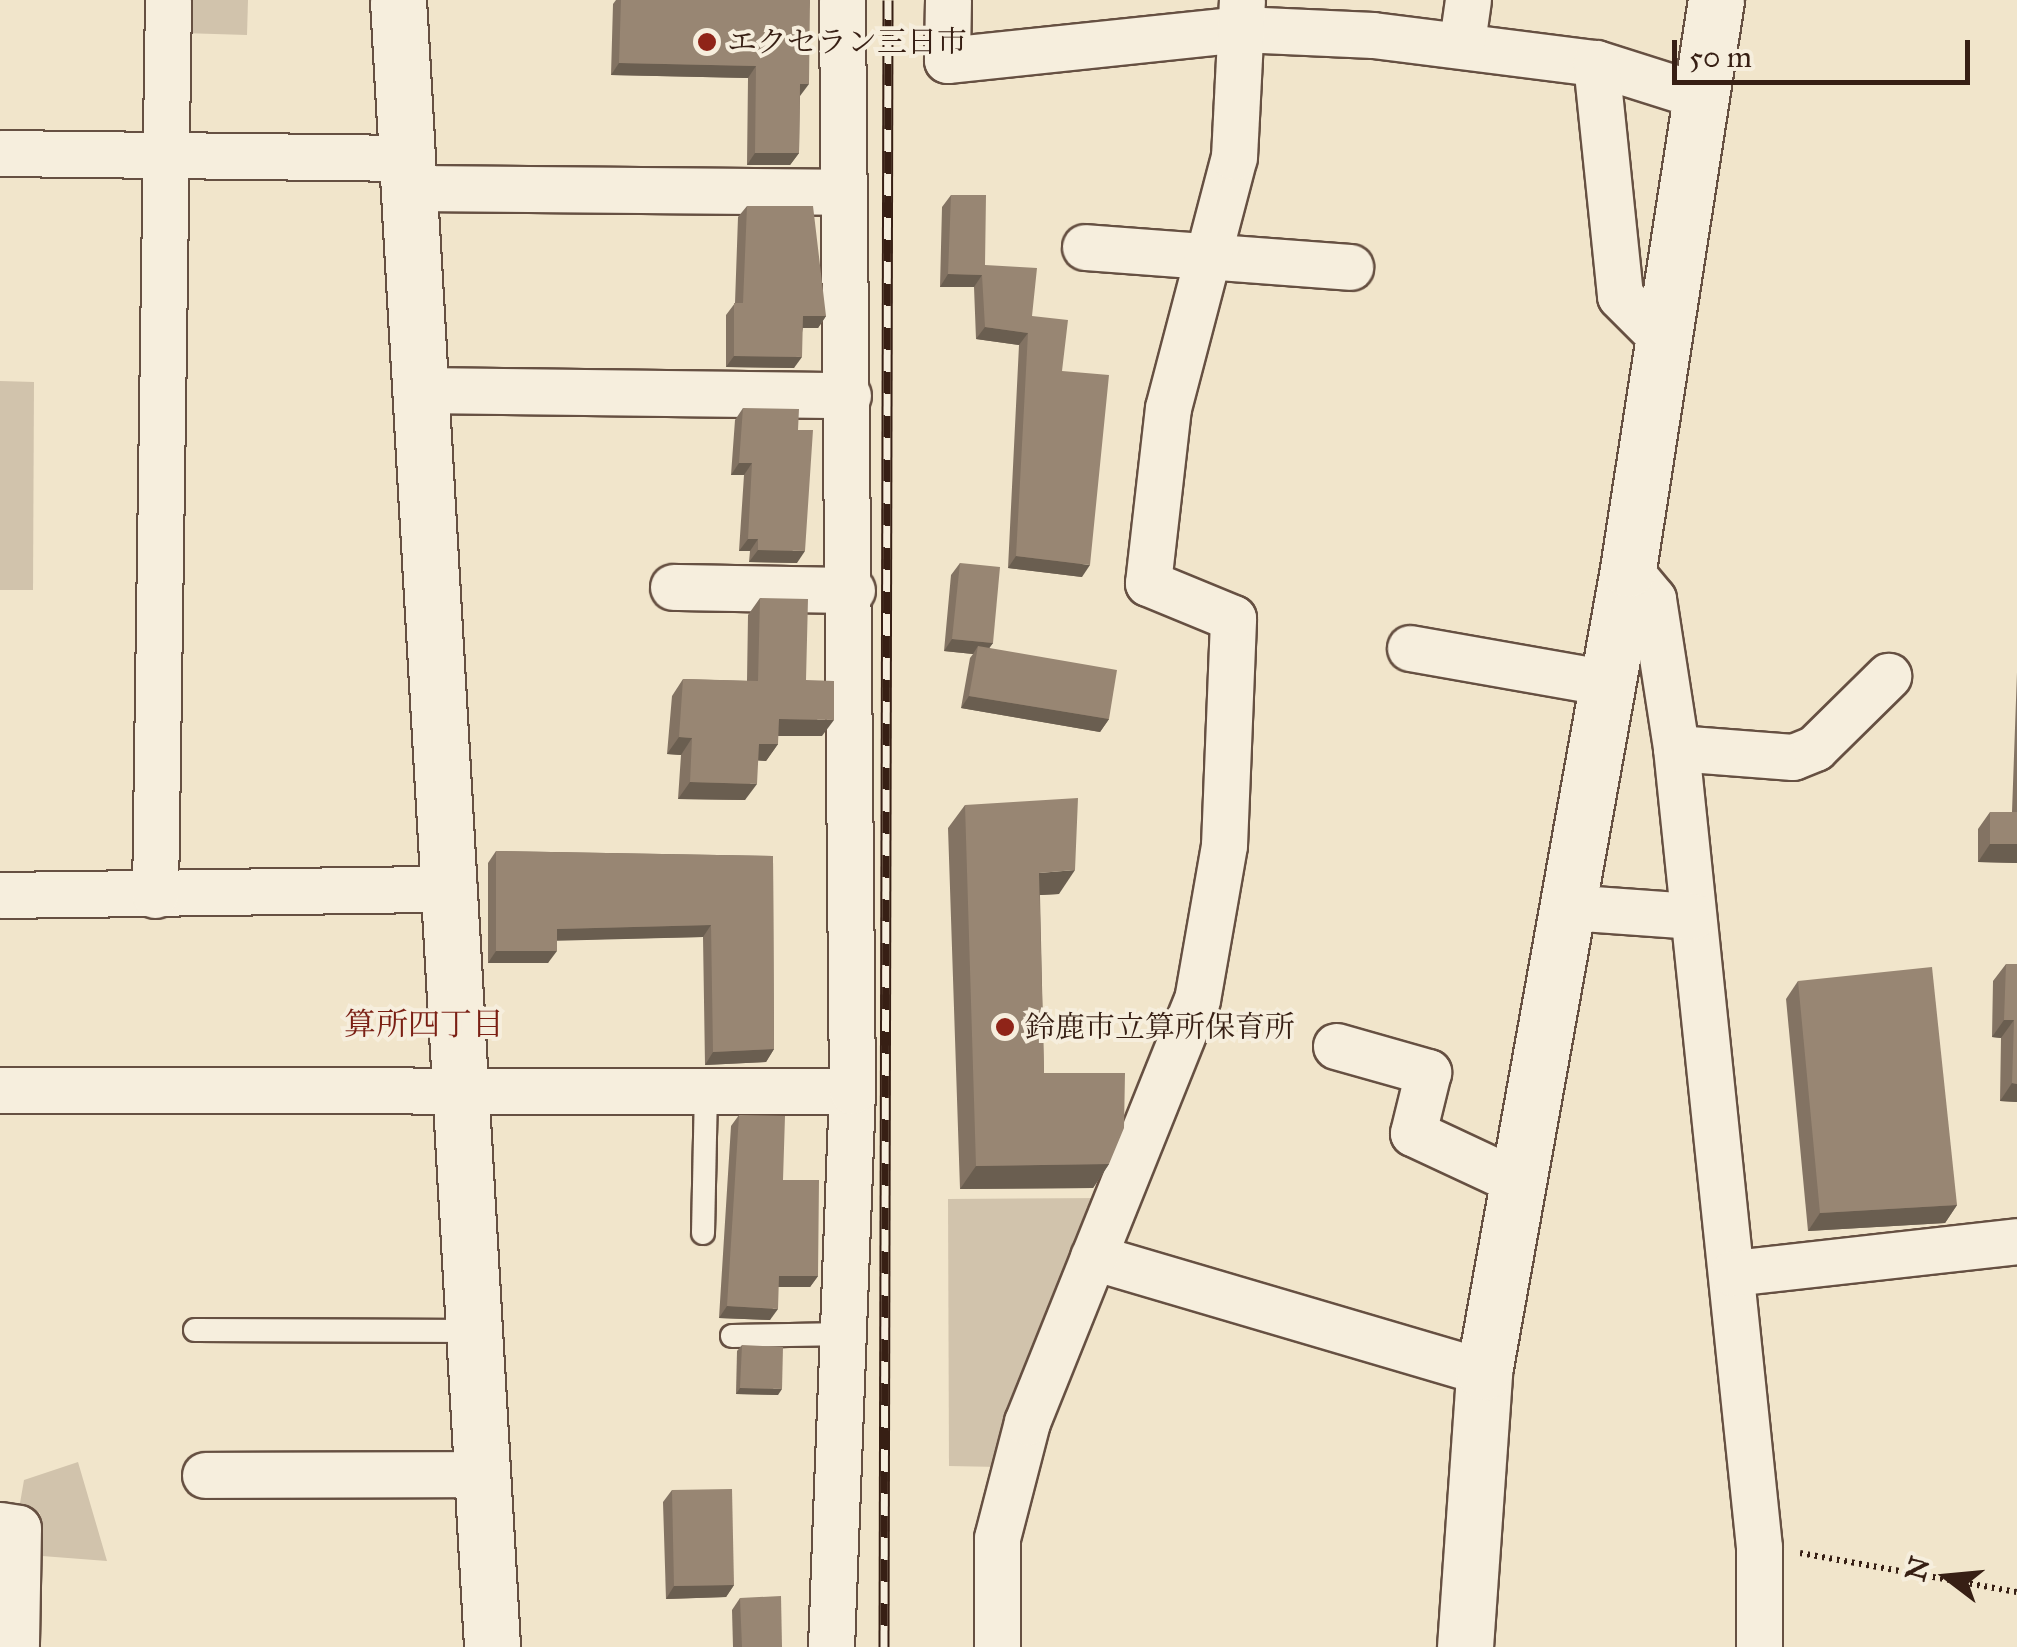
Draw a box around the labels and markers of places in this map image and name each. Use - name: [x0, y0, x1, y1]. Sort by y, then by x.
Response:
- place label: エクセラン三日市: [727, 24, 967, 60]
- marker: エクセラン三日市: [696, 31, 718, 53]
- place label: 鈴鹿市立算所保育所: [1025, 1009, 1295, 1045]
- marker: 鈴鹿市立算所保育所: [994, 1016, 1016, 1038]

